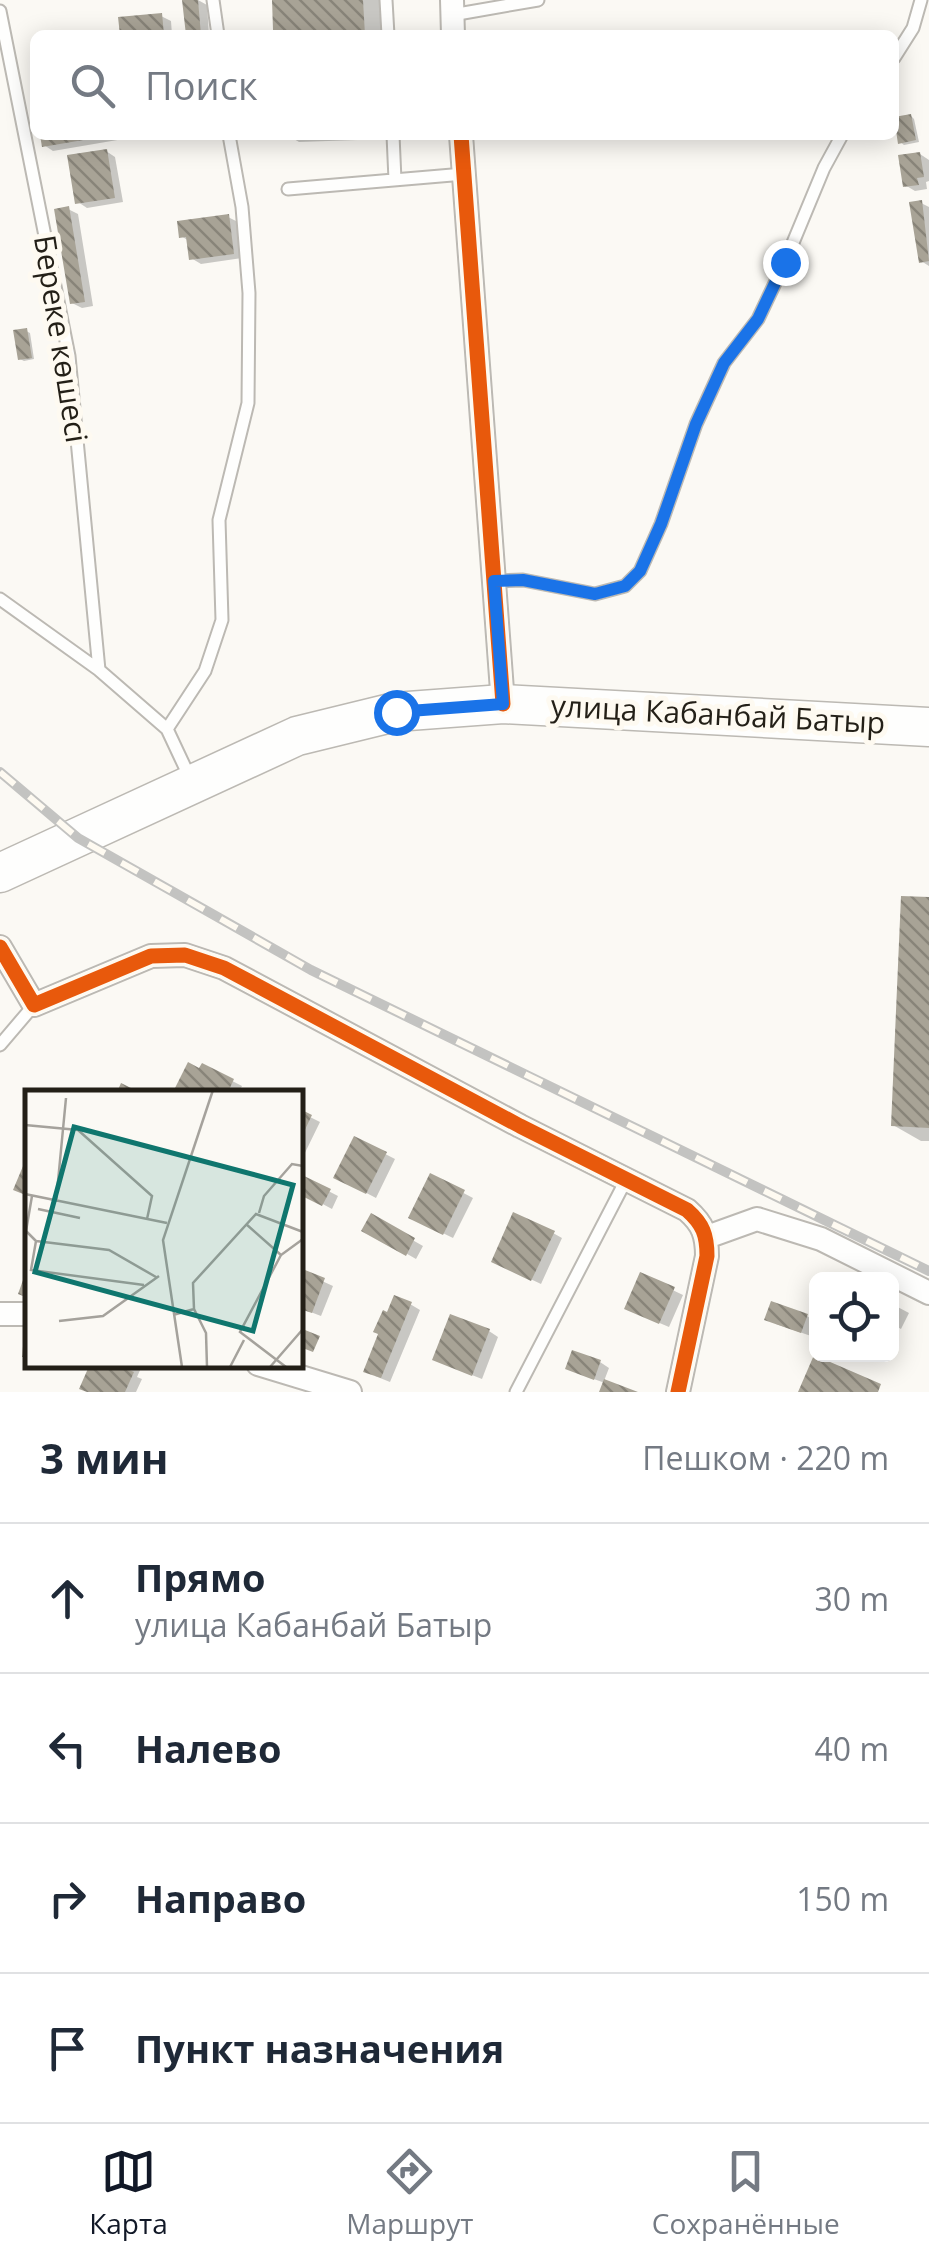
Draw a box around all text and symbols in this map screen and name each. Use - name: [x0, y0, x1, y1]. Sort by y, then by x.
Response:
- search box: [30, 30, 899, 140]
- icon: search: [65, 58, 120, 113]
- text: Поиск: [145, 59, 258, 111]
- street label: Береке көшесі: [25, 232, 98, 445]
- route end: [763, 240, 809, 286]
- street label: улица Кабанбай Батыр: [550, 684, 886, 743]
- route start: [374, 690, 420, 736]
- inset map: [25, 1090, 302, 1367]
- map controls: [809, 1272, 899, 1362]
- button: locate: [809, 1272, 899, 1362]
- text: 3 мин: [40, 1429, 168, 1486]
- text: Пешком · 220 m: [642, 1436, 889, 1479]
- text: Прямо: [135, 1551, 266, 1603]
- icon: ahead: [40, 1571, 95, 1626]
- text: 30 m: [814, 1577, 889, 1620]
- text: улица Кабанбай Батыр: [135, 1603, 492, 1646]
- icon: left: [40, 1721, 95, 1776]
- text: Налево: [135, 1722, 281, 1774]
- text: 40 m: [814, 1727, 889, 1770]
- icon: right: [40, 1871, 95, 1926]
- text: Направо: [135, 1872, 306, 1924]
- text: 150 m: [796, 1877, 889, 1920]
- icon: arrive: [40, 2021, 95, 2076]
- text: Пункт назначения: [135, 2022, 504, 2074]
- tab: Карта: [89, 2144, 168, 2242]
- tab: Маршрут: [346, 2144, 473, 2242]
- tab: Сохранённые: [652, 2144, 840, 2242]

